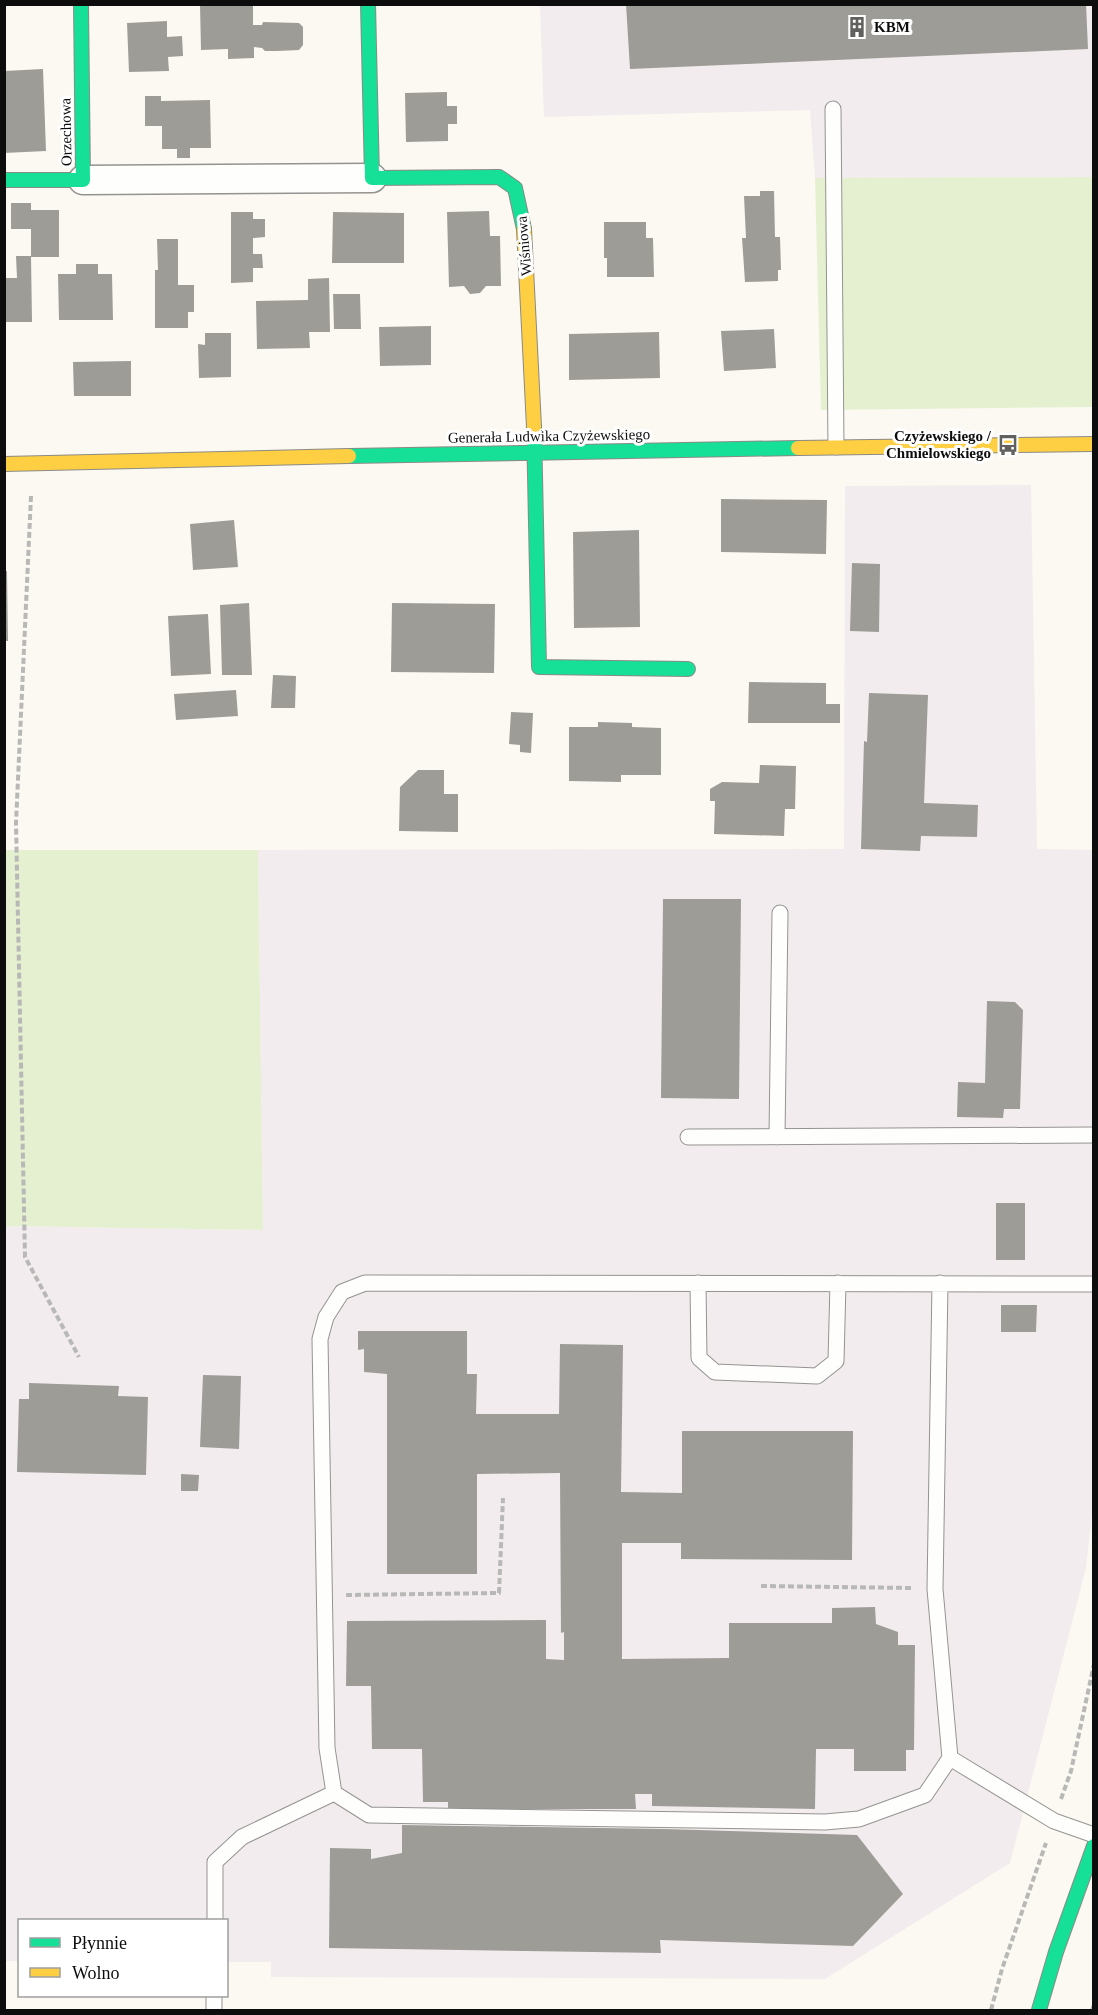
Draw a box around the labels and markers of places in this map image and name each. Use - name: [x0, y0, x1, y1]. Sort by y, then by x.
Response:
- building icon: KBM: [845, 15, 869, 39]
- place label: KBM: [874, 19, 910, 35]
- place label: Czyżewskiego / Chmielowskiego: [886, 428, 992, 461]
- bus stop icon: Czyżewskiego / Chmielowskiego: [996, 433, 1020, 457]

